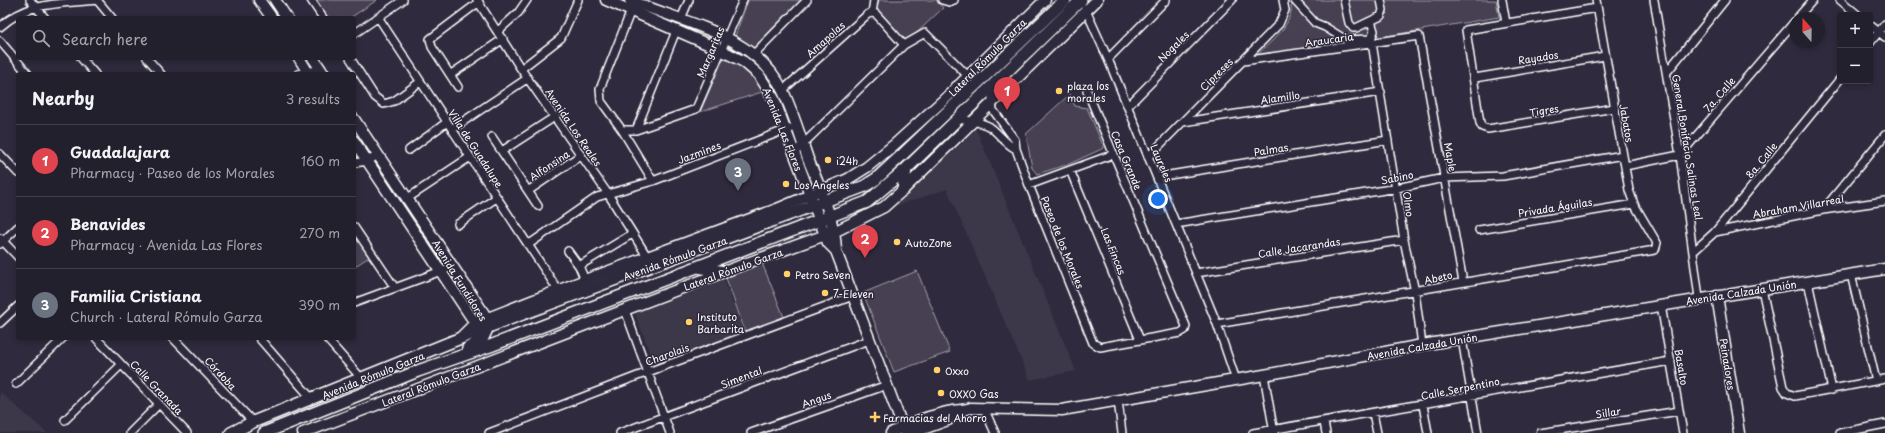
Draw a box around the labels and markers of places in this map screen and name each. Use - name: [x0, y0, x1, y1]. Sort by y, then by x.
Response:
- pin: 1: [994, 77, 1020, 110]
- place label: plaza los morales: [1067, 78, 1109, 105]
- marker: plaza los morales: [1054, 86, 1064, 96]
- place label: i24h: [836, 153, 858, 168]
- marker: i24h: [823, 155, 833, 165]
- pin: 3: [725, 158, 751, 191]
- place label: Los Angeles: [794, 177, 850, 192]
- marker: Los Angeles: [781, 179, 791, 189]
- pin: 2: [852, 225, 878, 258]
- place label: AutoZone: [905, 235, 952, 250]
- marker: AutoZone: [892, 237, 902, 247]
- place label: Petro Seven: [795, 267, 850, 282]
- marker: Petro Seven: [782, 269, 792, 279]
- place label: 7-Eleven: [833, 286, 874, 301]
- marker: 7-Eleven: [820, 288, 830, 298]
- place label: Instituto Barbarita: [697, 309, 745, 336]
- marker: Instituto Barbarita: [684, 317, 694, 327]
- place label: Oxxo: [945, 363, 969, 378]
- marker: Oxxo: [932, 365, 942, 375]
- place label: OXXO Gas: [949, 386, 999, 401]
- marker: OXXO Gas: [936, 388, 946, 398]
- place label: Farmacias del Ahorro: [883, 410, 987, 425]
- marker: Farmacias del Ahorro: [870, 412, 880, 422]

